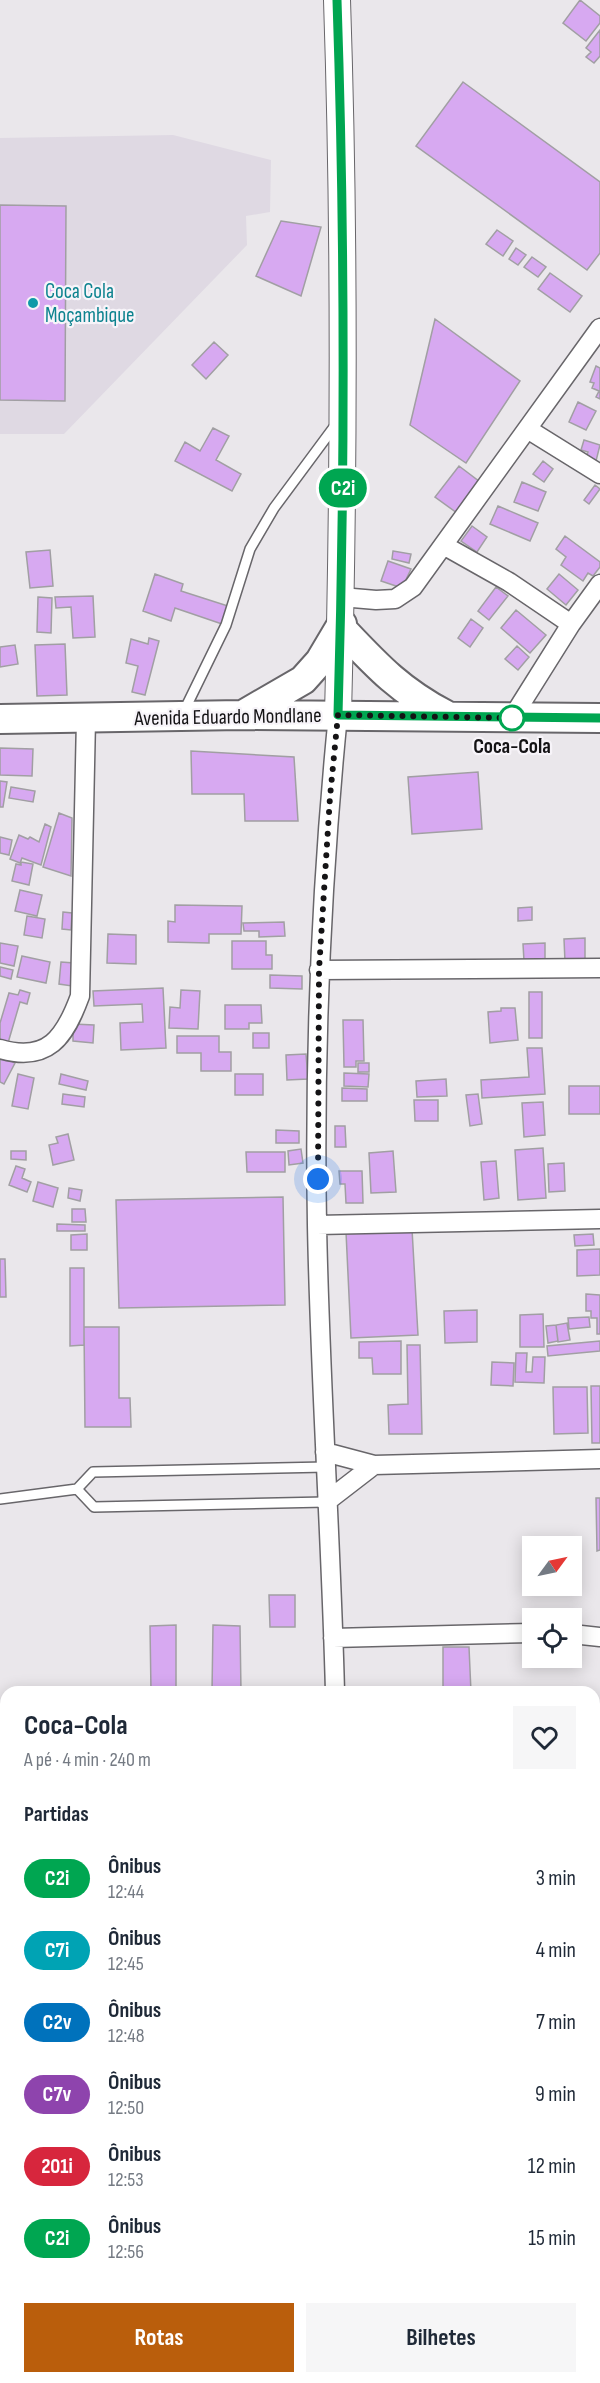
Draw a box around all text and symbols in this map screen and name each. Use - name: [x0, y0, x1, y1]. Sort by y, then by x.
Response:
- place label: Coca Cola Moçambique: [45, 279, 134, 328]
- marker: Coca Cola Moçambique: [26, 296, 40, 310]
- line badge: C2i: [308, 468, 378, 508]
- text: C2i: [331, 476, 355, 501]
- street label: Avenida Eduardo Mondlane: [133, 703, 322, 731]
- marker: Coca-Cola: [499, 705, 525, 731]
- place label: Coca-Cola: [473, 734, 551, 759]
- your location: [303, 1164, 333, 1194]
- north arrow: [522, 1536, 582, 1596]
- map controls: [522, 1536, 582, 1668]
- button: locate: [522, 1608, 582, 1668]
- button: heart: [513, 1706, 576, 1769]
- text: Coca-Cola: [24, 1709, 128, 1742]
- text: A pé · 4 min · 240 m: [24, 1748, 151, 1772]
- text: Partidas: [24, 1801, 89, 1828]
- text: Ônibus: [108, 1853, 161, 1880]
- text: 3 min: [536, 1865, 576, 1892]
- text: C2i: [45, 1866, 69, 1891]
- text: 12:44: [108, 1880, 144, 1904]
- text: Ônibus: [108, 1925, 161, 1952]
- text: 4 min: [536, 1937, 576, 1964]
- text: C7i: [45, 1938, 69, 1963]
- text: 12:45: [108, 1952, 144, 1976]
- text: Ônibus: [108, 1997, 161, 2024]
- text: 7 min: [536, 2009, 576, 2036]
- text: C2v: [43, 2010, 71, 2035]
- text: 12:48: [108, 2024, 144, 2048]
- text: Ônibus: [108, 2069, 161, 2096]
- text: 9 min: [535, 2081, 576, 2108]
- text: C7v: [43, 2082, 71, 2107]
- text: 12:50: [108, 2096, 144, 2120]
- text: Ônibus: [108, 2141, 161, 2168]
- text: 12 min: [528, 2153, 576, 2180]
- text: 201i: [41, 2154, 73, 2179]
- text: 12:53: [108, 2168, 144, 2192]
- text: Ônibus: [108, 2213, 161, 2240]
- text: 15 min: [528, 2225, 576, 2252]
- text: C2i: [45, 2226, 69, 2251]
- text: 12:56: [108, 2240, 144, 2264]
- button: Rotas: [24, 2303, 294, 2372]
- button: Bilhetes: [306, 2303, 576, 2372]

